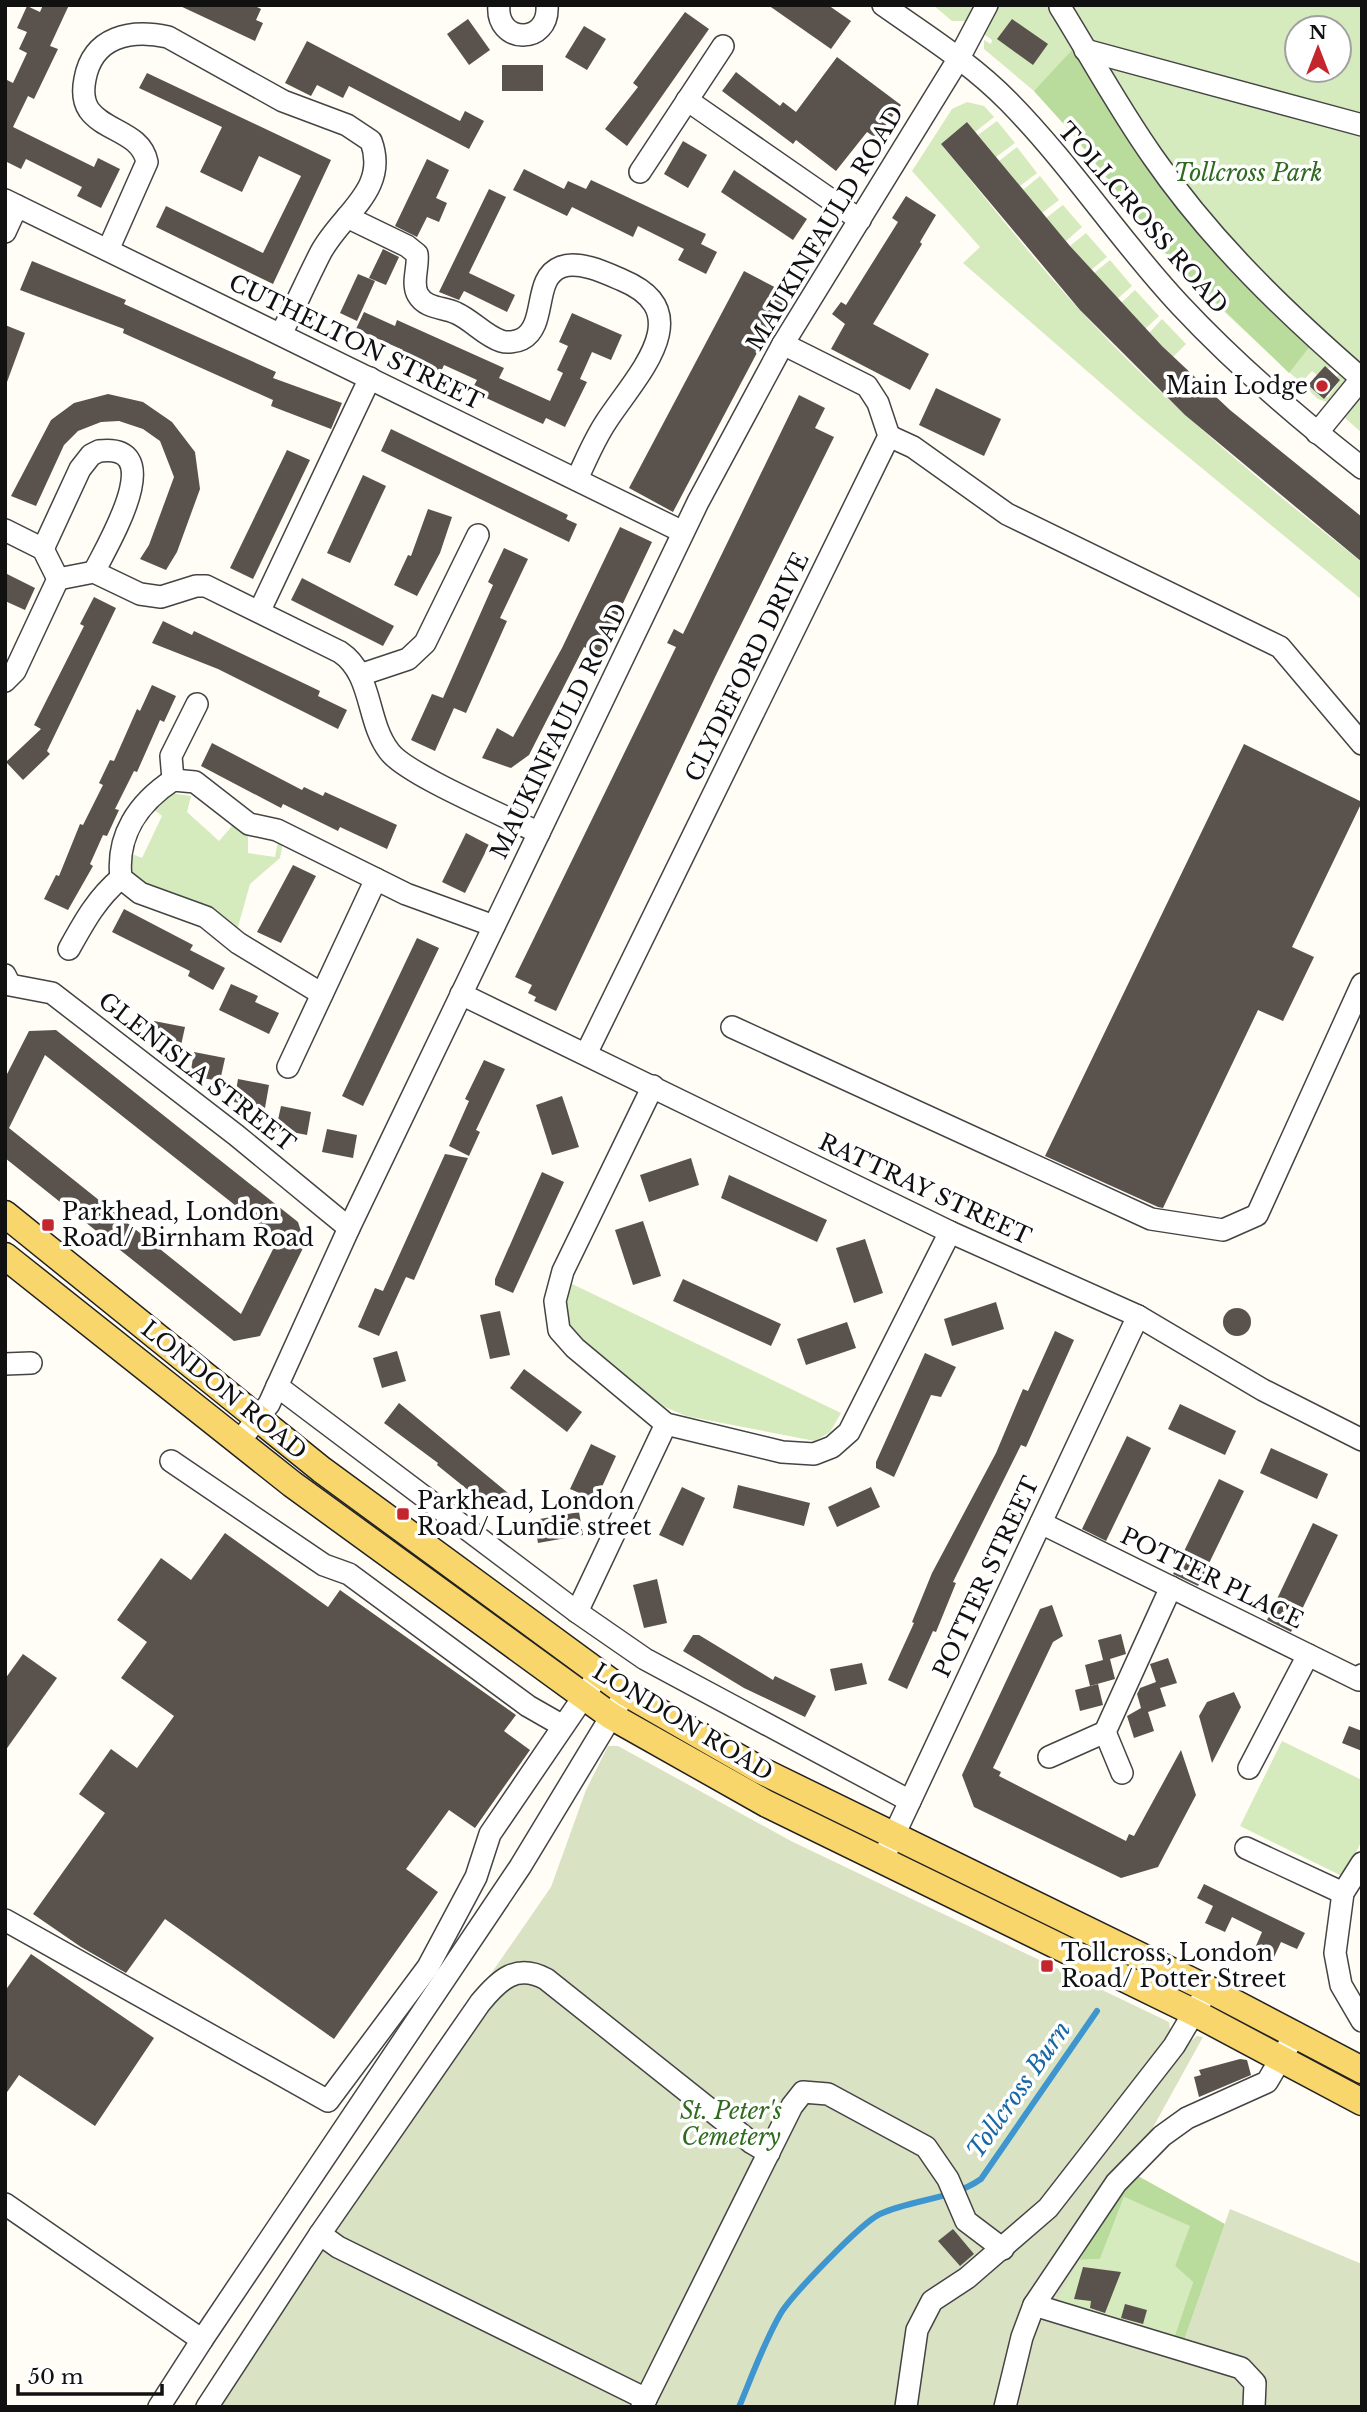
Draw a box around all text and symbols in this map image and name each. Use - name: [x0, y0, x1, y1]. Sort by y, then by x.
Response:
- north arrow: [1283, 14, 1353, 84]
- text: N: [1309, 21, 1327, 44]
- street label: MAUKINFAULD ROAD: [741, 100, 909, 356]
- street label: TOLLCROSS ROAD: [1052, 117, 1234, 319]
- park label: Tollcross Park: [1174, 159, 1322, 187]
- street label: CUTHELTON STREET: [224, 268, 488, 416]
- place label: Main Lodge: [1166, 372, 1308, 400]
- marker: Main Lodge: [1314, 378, 1330, 394]
- street label: CLYDEFORD DRIVE: [679, 548, 815, 786]
- street label: MAUKINFAULD ROAD: [485, 599, 633, 863]
- street label: GLENISLA STREET: [93, 987, 301, 1158]
- street label: RATTRAY STREET: [814, 1127, 1036, 1251]
- place label: Parkhead, London Road/ Birnham Road: [62, 1198, 314, 1252]
- marker: Parkhead, London Road/ Birnham Road: [40, 1217, 56, 1233]
- street label: LONDON ROAD: [136, 1315, 312, 1465]
- street label: POTTER STREET: [927, 1472, 1045, 1682]
- place label: Parkhead, London Road/ Lundie street: [417, 1487, 652, 1541]
- marker: Parkhead, London Road/ Lundie street: [395, 1506, 411, 1522]
- street label: POTTER PLACE: [1116, 1522, 1308, 1634]
- street label: LONDON ROAD: [588, 1657, 778, 1787]
- place label: Tollcross, London Road/ Potter Street: [1061, 1939, 1287, 1993]
- marker: Tollcross, London Road/ Potter Street: [1039, 1958, 1055, 1974]
- water label: Tollcross Burn: [961, 2016, 1076, 2164]
- park label: St. Peter's Cemetery: [680, 2097, 782, 2151]
- scale bar: [18, 2352, 161, 2396]
- text: 50 m: [28, 2364, 84, 2390]

